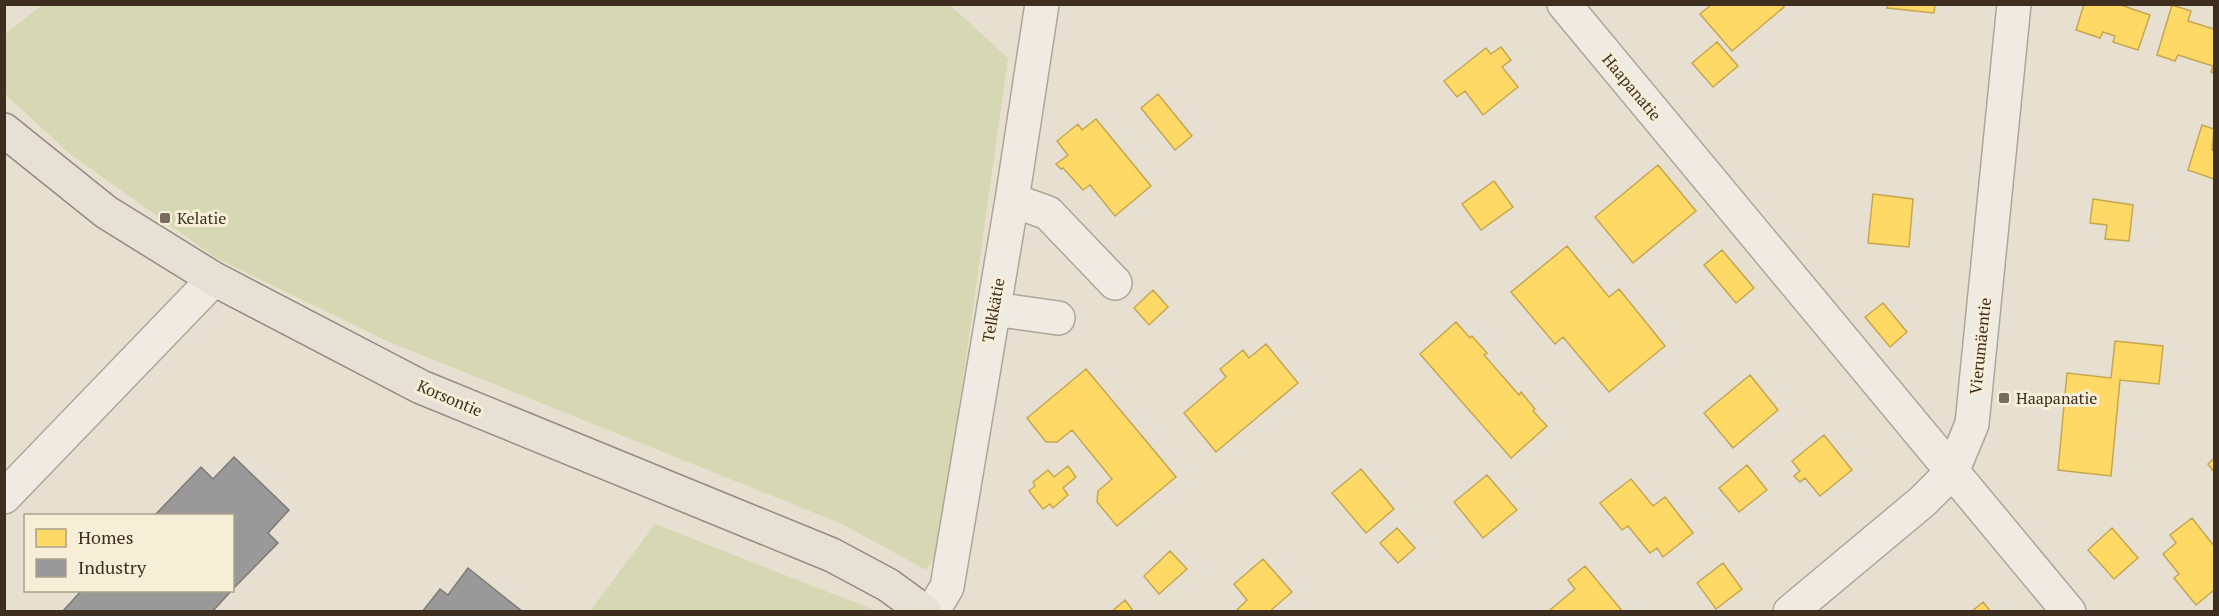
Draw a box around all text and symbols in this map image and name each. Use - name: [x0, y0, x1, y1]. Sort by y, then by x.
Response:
- street label: Haapanatie: [1597, 49, 1667, 125]
- place label: Kelatie: [177, 207, 226, 229]
- marker: Kelatie: [158, 211, 172, 225]
- street label: Telkkätie: [977, 276, 1009, 344]
- street label: Vierumäentie: [1964, 296, 1996, 396]
- street label: Korsontie: [414, 374, 486, 422]
- place label: Haapanatie: [2016, 387, 2097, 409]
- marker: Haapanatie: [1997, 391, 2011, 405]
- legend: [24, 514, 234, 592]
- text: Homes: [78, 525, 133, 549]
- text: Industry: [78, 555, 147, 579]

